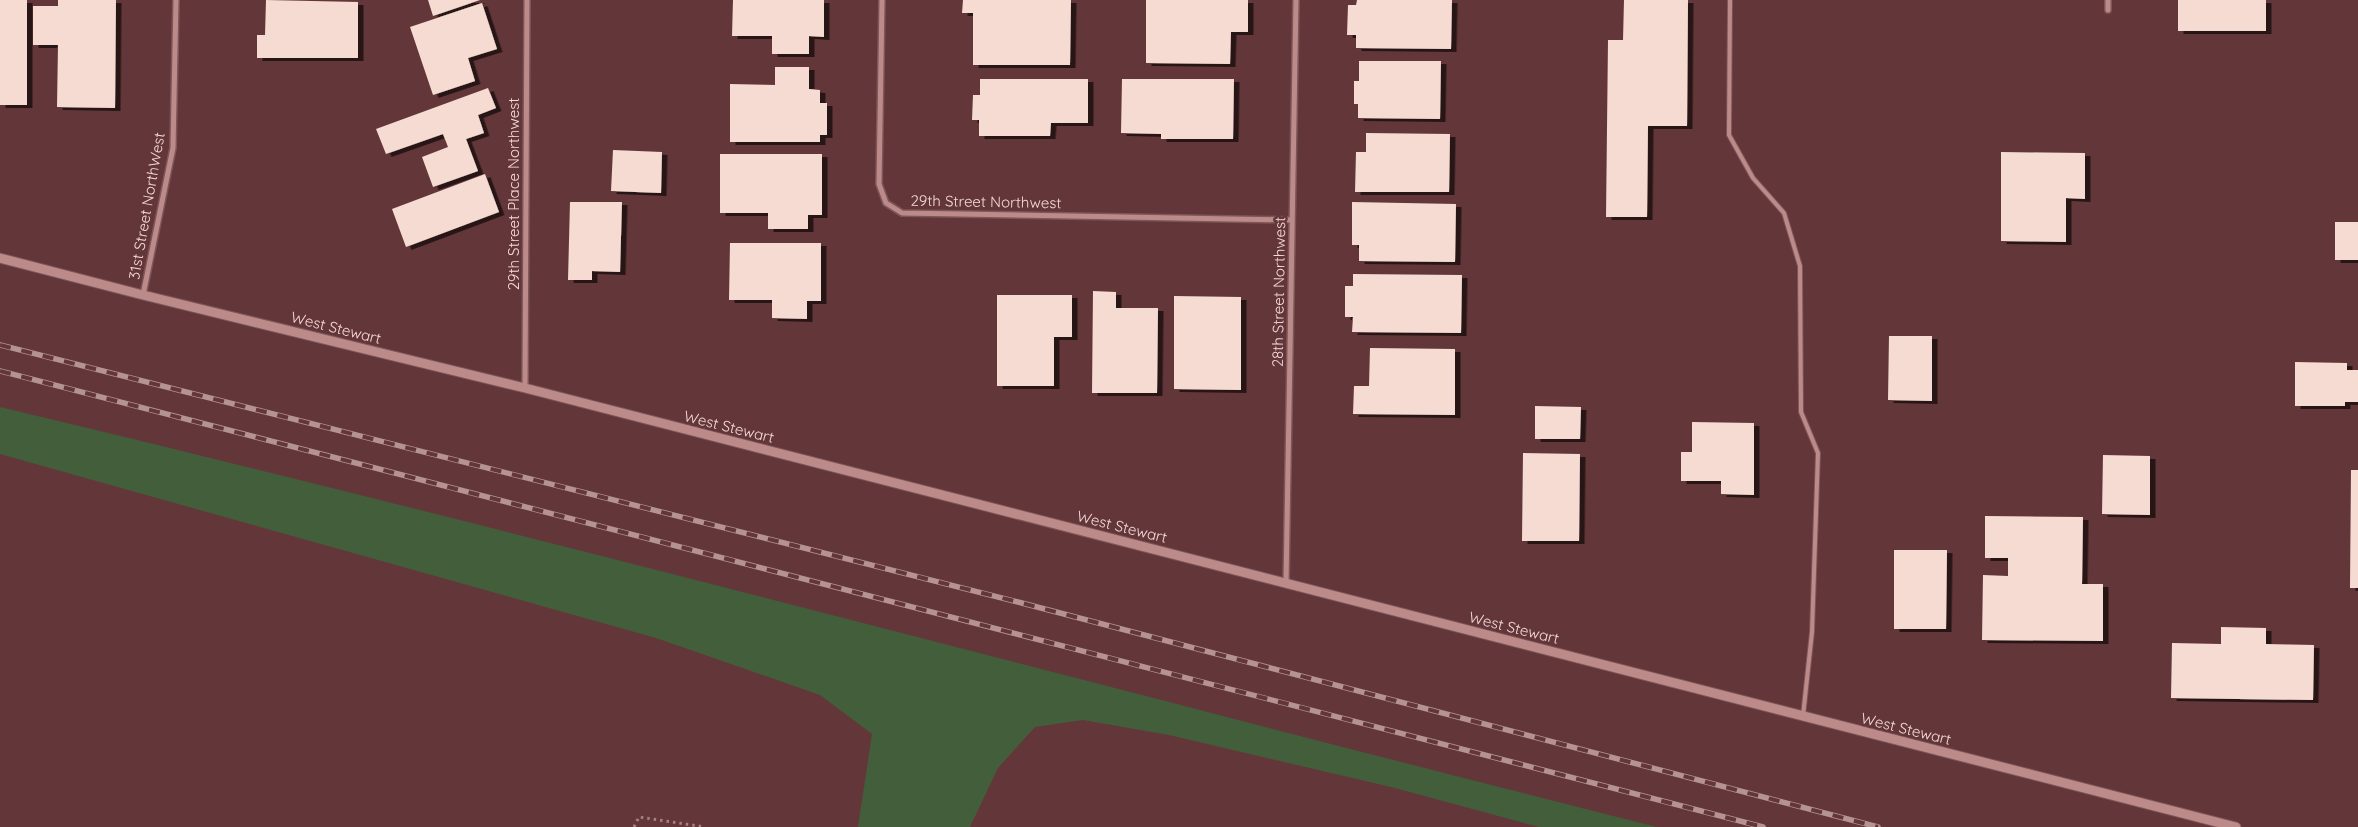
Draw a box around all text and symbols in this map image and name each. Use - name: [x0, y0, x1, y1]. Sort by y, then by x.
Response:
- street label: 29th Street Place Northwest: [504, 98, 523, 290]
- street label: 31st Street NorthWest: [124, 131, 169, 281]
- street label: 29th Street Northwest: [910, 191, 1062, 212]
- street label: 28th Street Northwest: [1268, 217, 1289, 367]
- street label: West Stewart: [289, 307, 383, 348]
- street label: West Stewart: [682, 406, 776, 447]
- street label: West Stewart: [1075, 506, 1169, 547]
- street label: West Stewart: [1467, 607, 1561, 648]
- street label: West Stewart: [1859, 708, 1953, 749]

